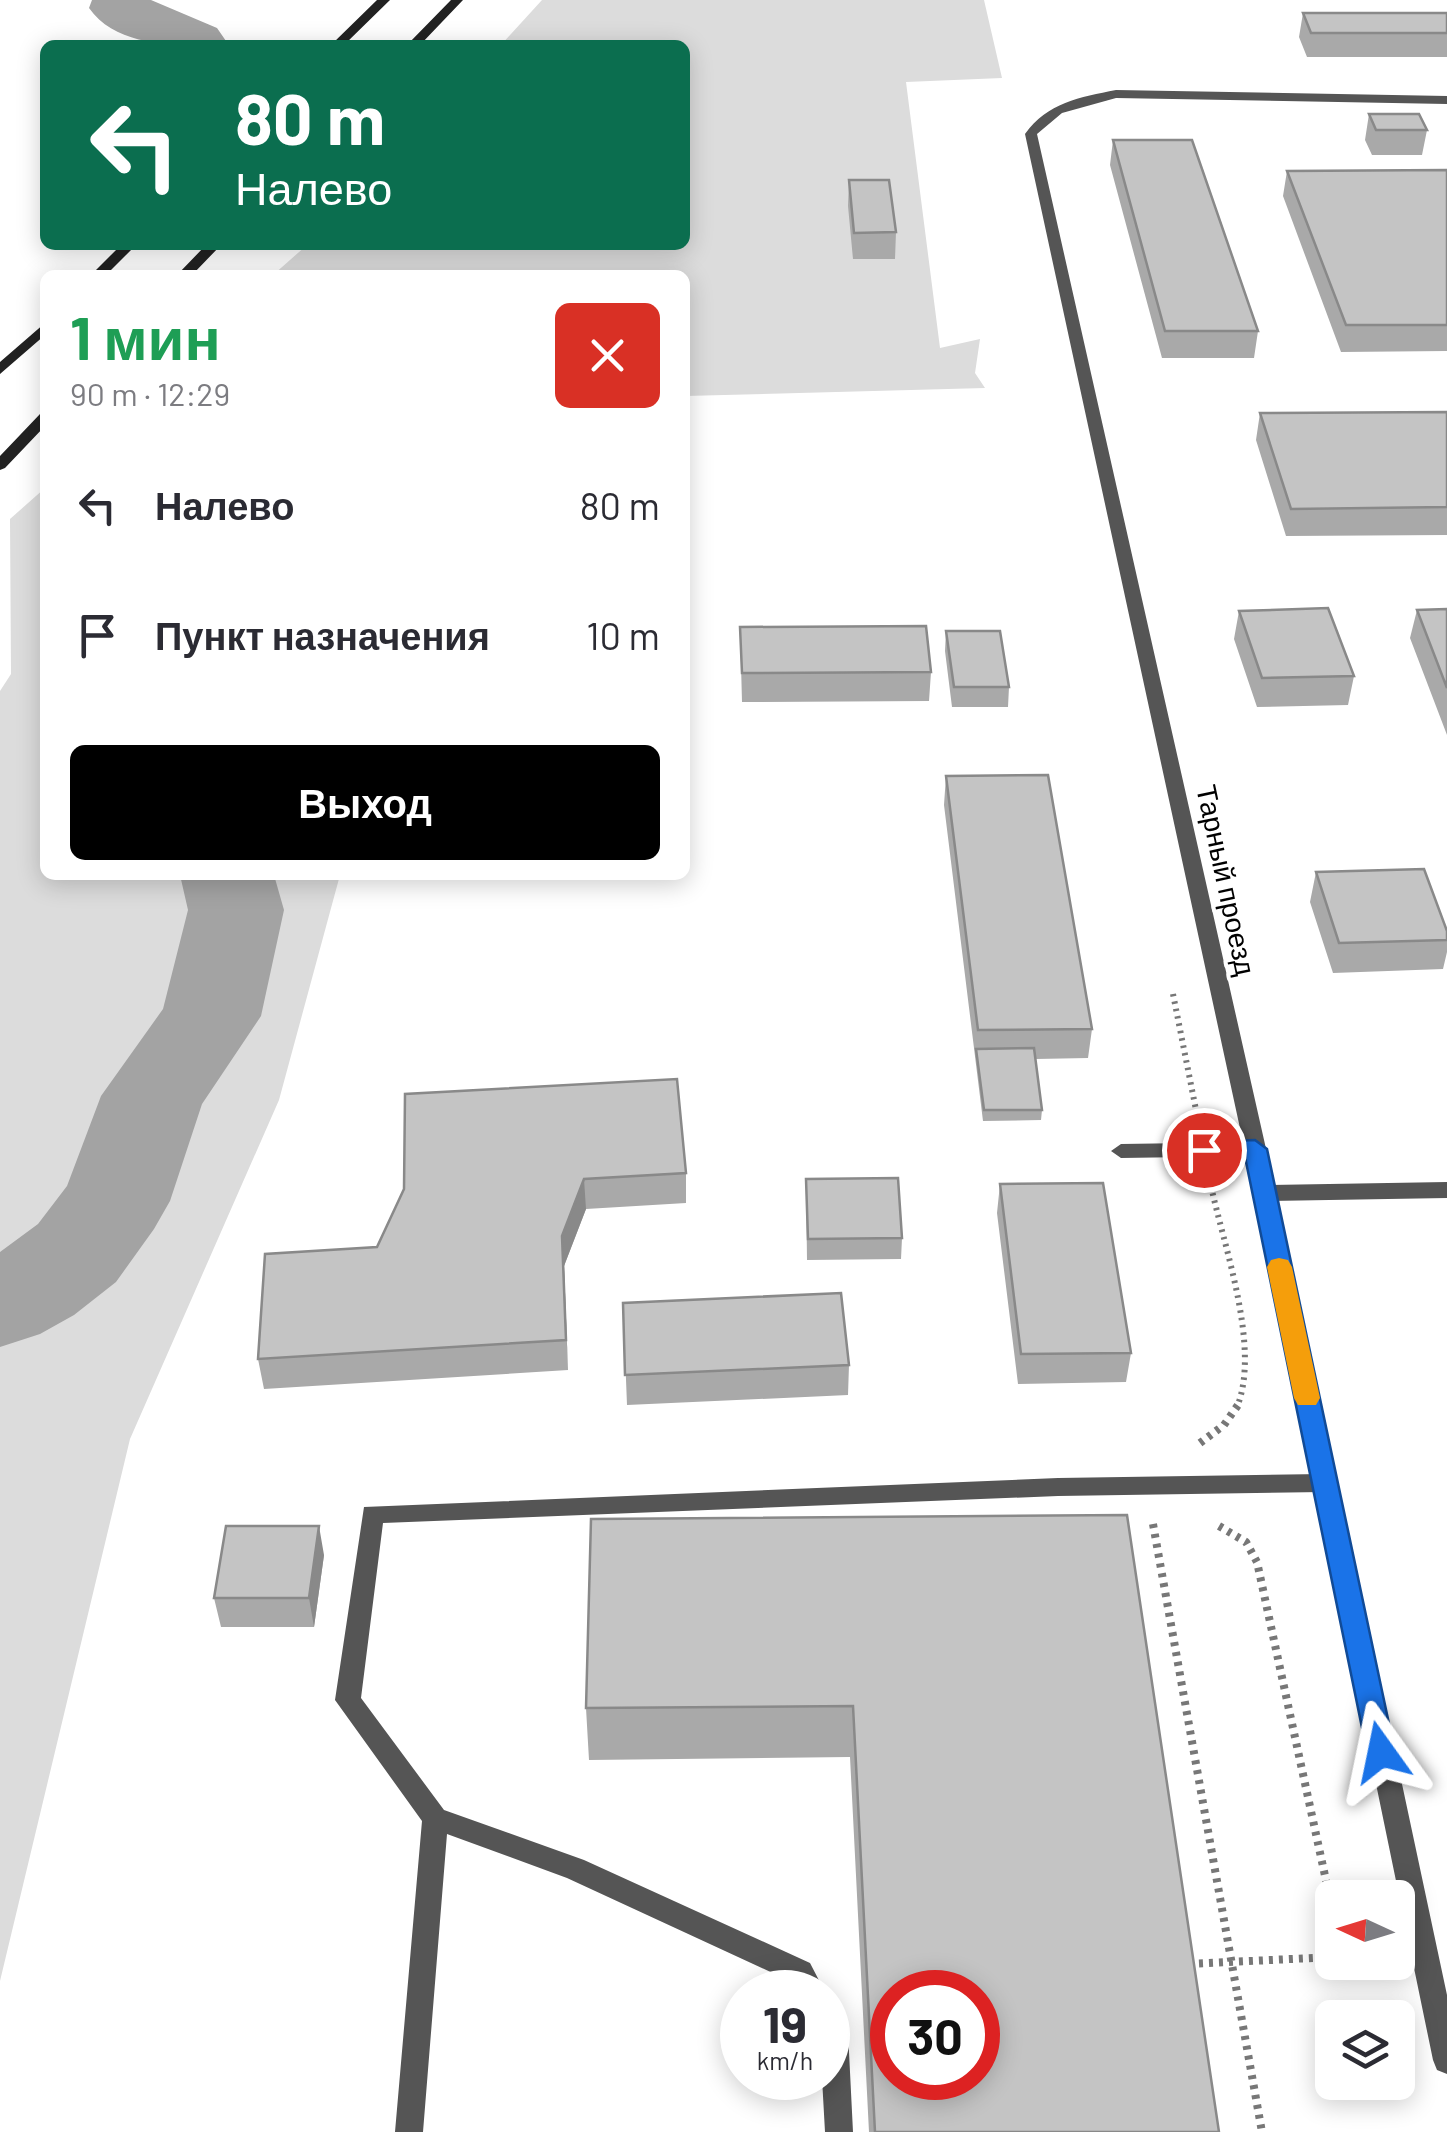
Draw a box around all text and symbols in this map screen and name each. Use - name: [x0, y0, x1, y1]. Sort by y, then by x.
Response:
- text: 80 m: [235, 75, 385, 159]
- icon: left: [70, 80, 200, 210]
- text: Налево: [235, 160, 392, 214]
- text: 1 мин: [70, 300, 221, 372]
- button: close: [555, 303, 660, 408]
- text: 90 m · 12:29: [70, 374, 230, 412]
- icon: left: [70, 478, 125, 533]
- text: Налево: [155, 482, 294, 528]
- text: 80 m: [580, 482, 660, 528]
- icon: arrive: [70, 608, 125, 663]
- text: Пункт назначения: [155, 612, 490, 658]
- text: 10 m: [586, 612, 660, 658]
- button: Выход: [70, 745, 660, 860]
- street label: Тарный проезд: [1190, 782, 1264, 978]
- pin: [1162, 1108, 1247, 1193]
- icon: arrive: [1177, 1123, 1232, 1178]
- position arrow: [1329, 1700, 1433, 1804]
- north arrow: [1315, 1880, 1415, 1980]
- map controls: [1315, 1880, 1415, 2100]
- speed limit sign: 30: [870, 1970, 1000, 2100]
- text: 19: [763, 1993, 807, 2053]
- button: layers: [1315, 2000, 1415, 2100]
- text: km/h: [757, 2045, 813, 2075]

